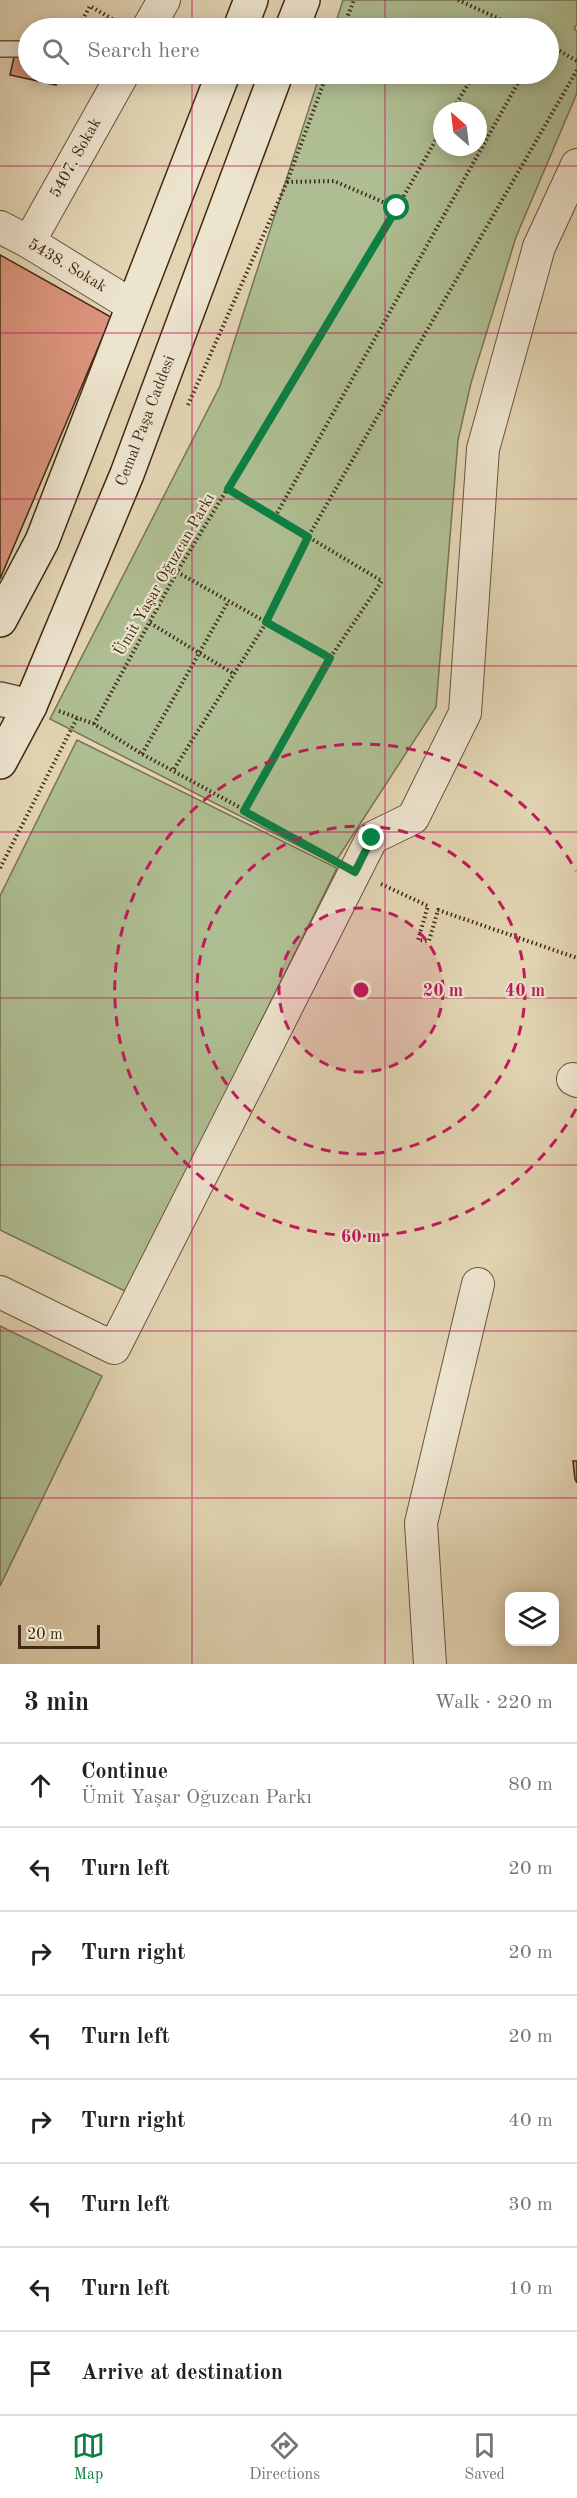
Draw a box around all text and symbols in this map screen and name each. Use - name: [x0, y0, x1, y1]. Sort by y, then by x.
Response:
- search box: [18, 18, 559, 84]
- icon: search: [39, 35, 72, 68]
- text: Search here: [87, 40, 200, 62]
- north arrow: [433, 102, 487, 156]
- street label: 5407. Sokak: [48, 115, 104, 201]
- route start: [383, 194, 409, 220]
- street label: 5438. Sokak: [25, 236, 109, 296]
- street label: Cemal Paşa Caddesi: [114, 353, 178, 489]
- street label: Ümit Yaşar Oğuzcan Parkı: [108, 489, 218, 659]
- route end: [358, 824, 384, 850]
- centre of rings: [351, 980, 371, 1000]
- text: 20 m: [423, 982, 463, 1000]
- text: 40 m: [505, 982, 545, 1000]
- text: 60 m: [341, 1228, 381, 1246]
- map controls: [505, 1592, 559, 1646]
- button: layers: [505, 1592, 559, 1646]
- scale bar: [18, 1622, 100, 1650]
- text: 20 m: [27, 1627, 63, 1643]
- text: 3 min: [24, 1690, 89, 1716]
- text: Walk · 220 m: [434, 1693, 553, 1713]
- text: Continue: [81, 1761, 168, 1783]
- icon: ahead: [24, 1769, 57, 1802]
- text: 80 m: [508, 1775, 553, 1795]
- text: Ümit Yaşar Oğuzcan Parkı: [81, 1788, 312, 1808]
- icon: left: [24, 1853, 57, 1886]
- text: Turn left: [81, 1858, 170, 1880]
- text: 20 m: [508, 1859, 553, 1879]
- icon: right: [24, 1937, 57, 1970]
- text: Turn right: [81, 1942, 185, 1964]
- text: 20 m: [508, 1943, 553, 1963]
- icon: left: [24, 2021, 57, 2054]
- text: Turn left: [81, 2026, 170, 2048]
- text: 20 m: [508, 2027, 553, 2047]
- icon: right: [24, 2105, 57, 2138]
- text: Turn right: [81, 2110, 185, 2132]
- text: 40 m: [508, 2111, 553, 2131]
- icon: left: [24, 2189, 57, 2222]
- text: Turn left: [81, 2194, 170, 2216]
- text: 30 m: [508, 2195, 553, 2215]
- icon: left: [24, 2273, 57, 2306]
- text: Turn left: [81, 2278, 170, 2300]
- text: 10 m: [508, 2279, 553, 2299]
- icon: arrive: [24, 2357, 57, 2390]
- text: Arrive at destination: [81, 2362, 283, 2384]
- tab: Map: [72, 2429, 105, 2485]
- tab: Directions: [249, 2429, 320, 2485]
- tab: Saved: [464, 2429, 505, 2485]

